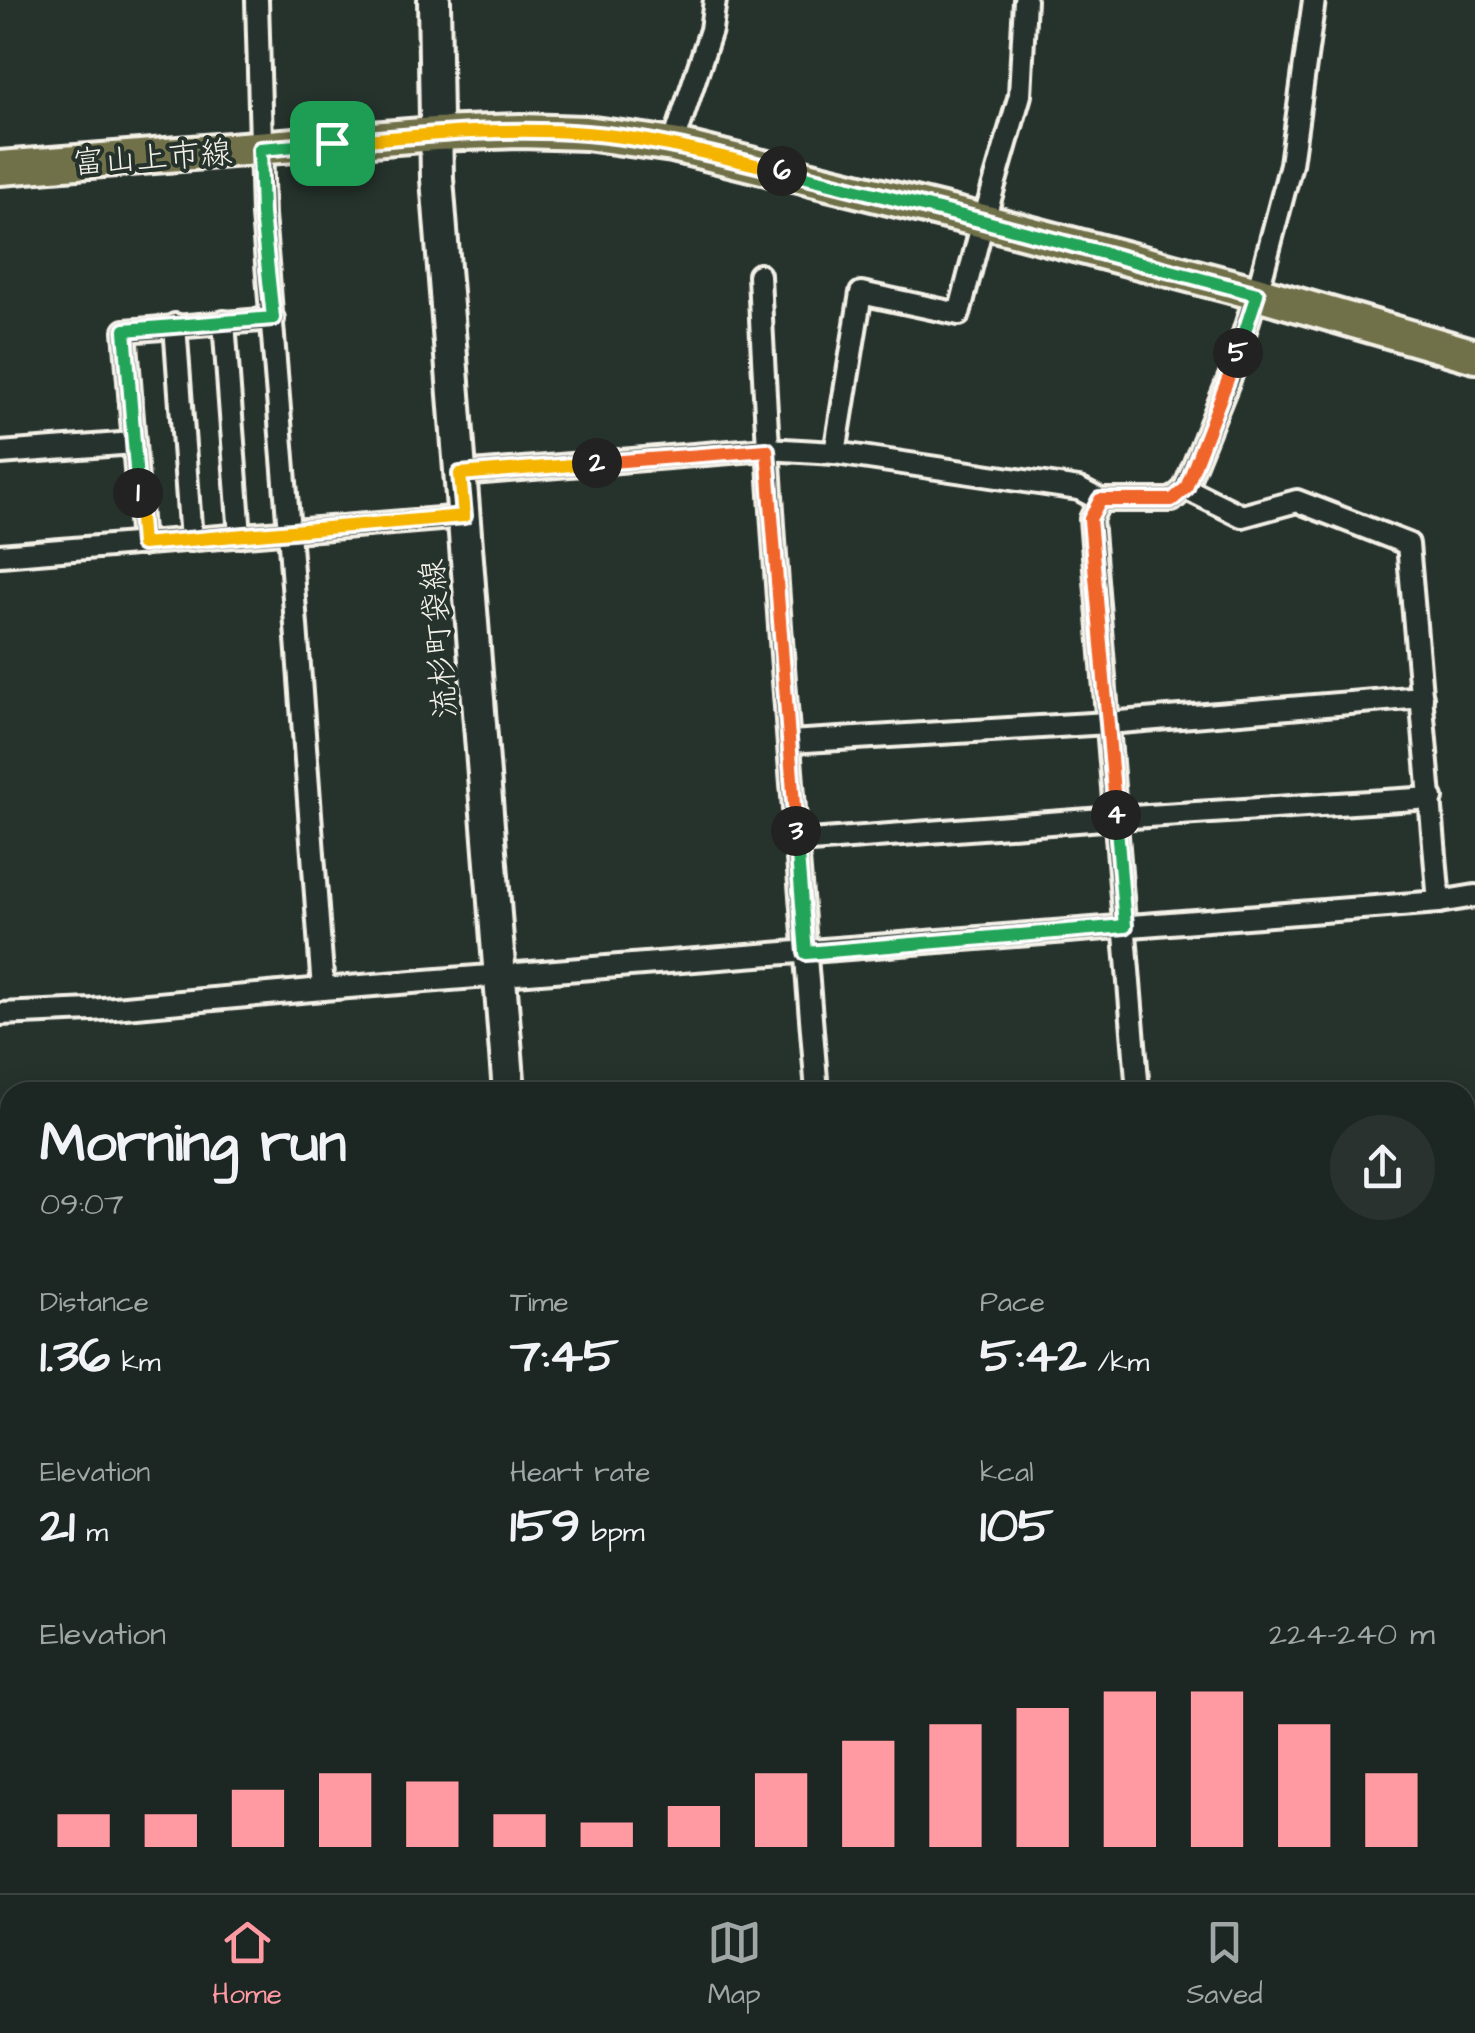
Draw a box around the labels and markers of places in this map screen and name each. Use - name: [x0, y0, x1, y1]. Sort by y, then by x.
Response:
- pin: [290, 101, 375, 186]
- pin: 6: [757, 146, 807, 196]
- pin: 5: [1213, 328, 1263, 378]
- pin: 2: [572, 438, 622, 488]
- pin: 1: [113, 468, 163, 518]
- pin: 4: [1091, 790, 1141, 840]
- pin: 3: [771, 806, 821, 856]

